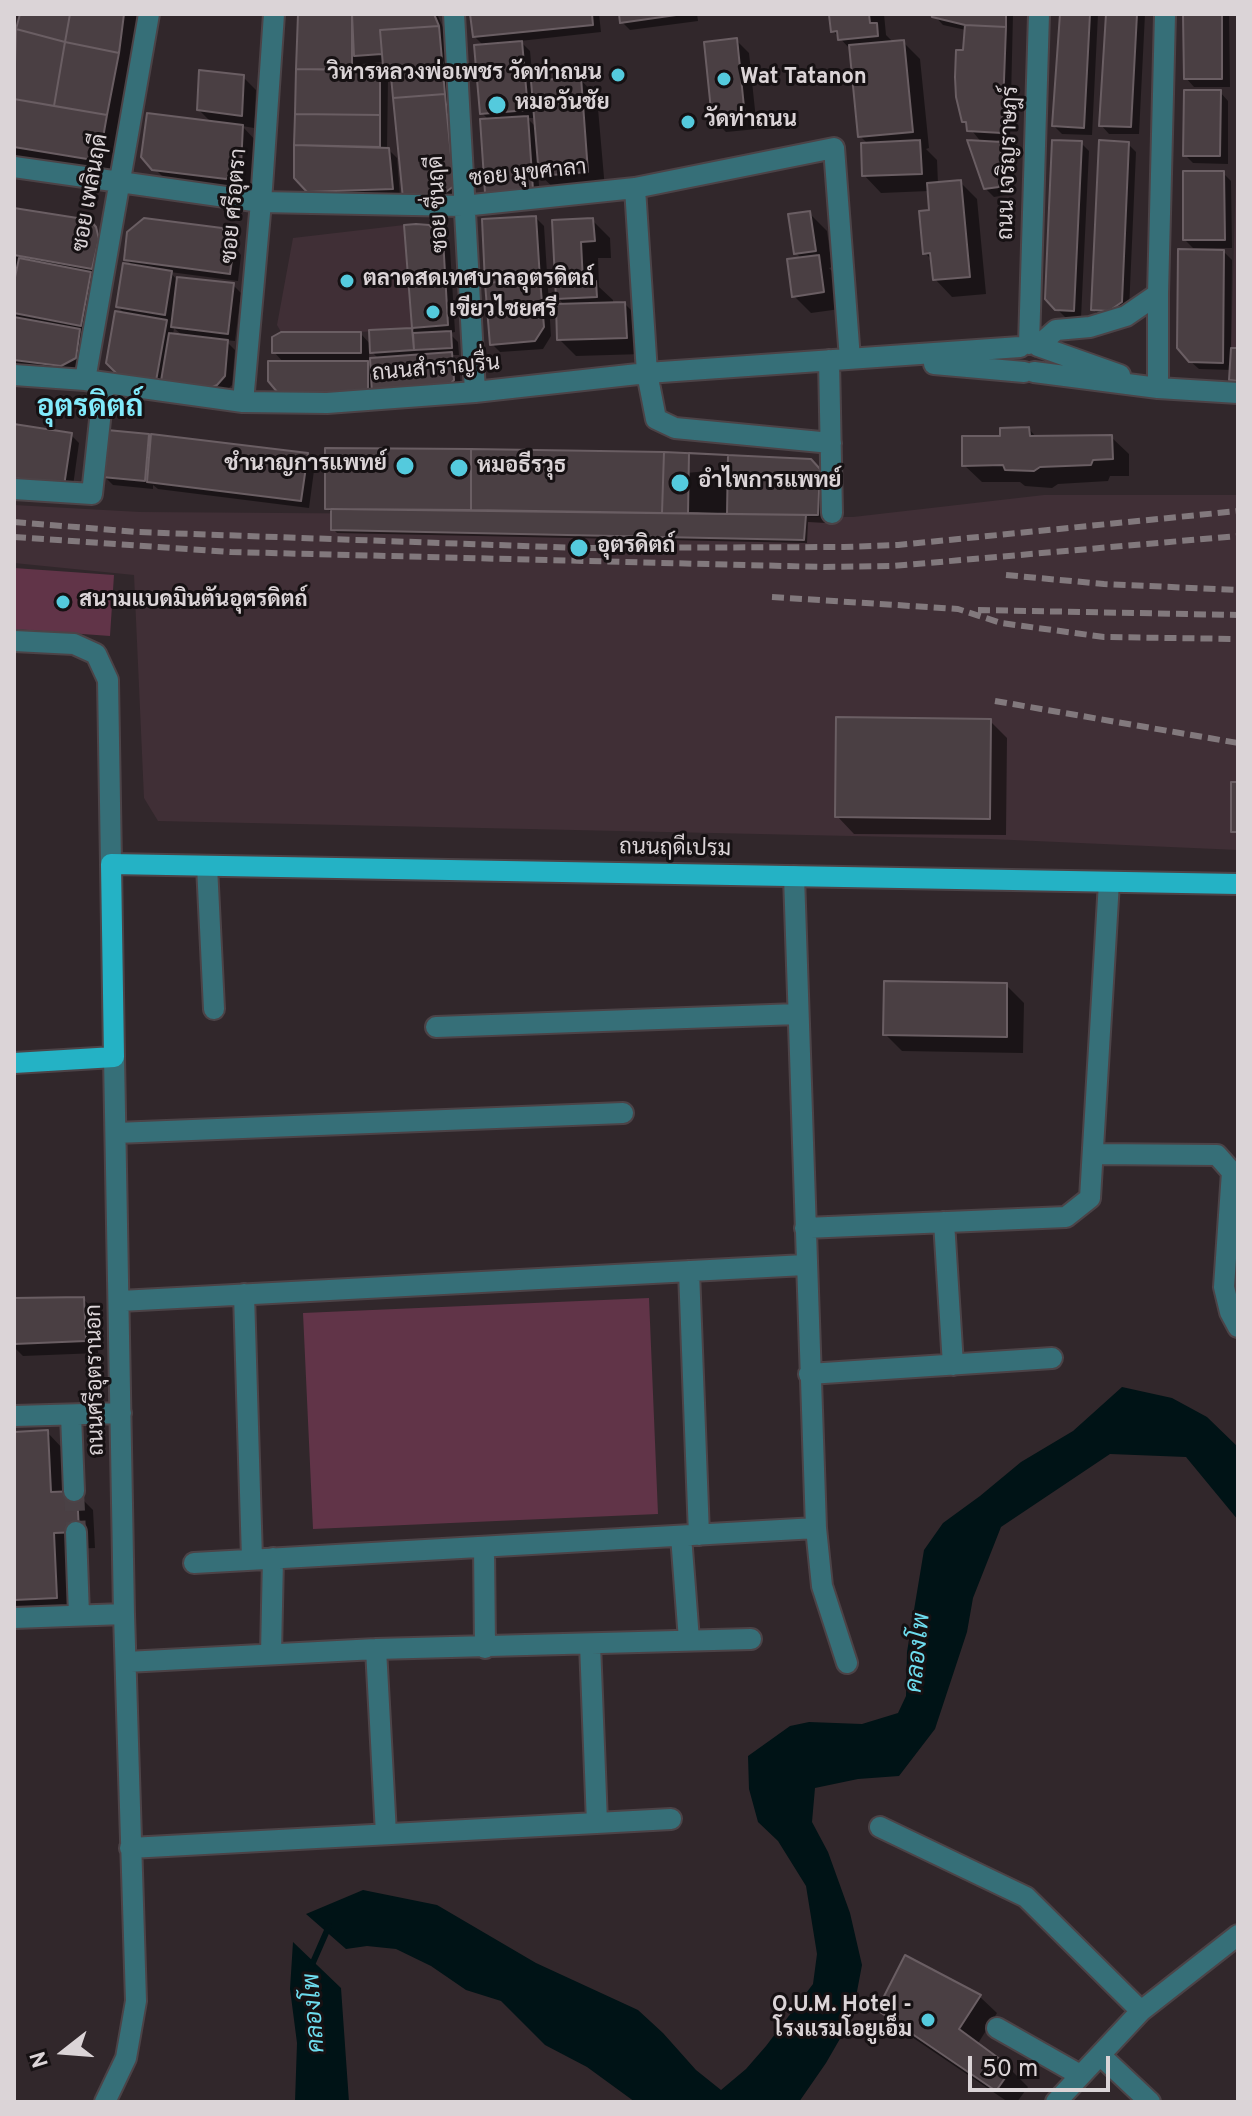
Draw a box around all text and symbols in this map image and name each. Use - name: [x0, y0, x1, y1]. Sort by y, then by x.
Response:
- place label: วิหารหลวงพ่อเพชร วัดท่าถนน: [327, 62, 602, 88]
- marker: วิหารหลวงพ่อเพชร วัดท่าถนน: [609, 66, 627, 84]
- place label: Wat Tatanon: [740, 66, 867, 92]
- marker: Wat Tatanon: [715, 70, 733, 88]
- street label: ถนน เจริญราษฎร์: [994, 85, 1026, 241]
- place label: หมอวันชัย: [515, 92, 610, 118]
- marker: หมอวันชัย: [486, 94, 508, 116]
- place label: วัดท่าถนน: [704, 109, 797, 135]
- marker: วัดท่าถนน: [679, 113, 697, 131]
- street label: ซอย เพลินฤดี: [69, 132, 115, 254]
- street label: ซอย ศรีอุตรา: [218, 147, 254, 265]
- street label: ซอย ชื่นฤดี: [424, 155, 456, 253]
- street label: ซอย มุขศาลา: [468, 156, 588, 194]
- place label: ตลาดสดเทศบาลอุตรดิตถ์: [363, 268, 594, 294]
- marker: ตลาดสดเทศบาลอุตรดิตถ์: [338, 272, 356, 290]
- place label: เขียวไชยศรี: [449, 299, 557, 325]
- marker: เขียวไชยศรี: [424, 303, 442, 321]
- street label: ถนนสำราญรื่น: [371, 351, 501, 389]
- district label: อุตรดิตถ์: [36, 392, 144, 428]
- place label: ชำนาญการแพทย์: [224, 453, 387, 479]
- marker: ชำนาญการแพทย์: [394, 455, 416, 477]
- place label: หมอธีรวุธ: [477, 455, 567, 481]
- marker: หมอธีรวุธ: [448, 457, 470, 479]
- place label: อำไพการแพทย์: [698, 470, 842, 496]
- marker: อำไพการแพทย์: [669, 472, 691, 494]
- place label: อุตรดิตถ์: [597, 535, 675, 561]
- marker: อุตรดิตถ์: [568, 537, 590, 559]
- place label: สนามแบดมินตันอุตรดิตถ์: [79, 589, 308, 615]
- marker: สนามแบดมินตันอุตรดิตถ์: [54, 593, 72, 611]
- street label: ถนนฤดีเปรม: [619, 836, 731, 864]
- street label: ถนนศรีอุตรานอก: [82, 1304, 112, 1456]
- water label: คลองโพ: [902, 1612, 938, 1694]
- water label: คลองโพ: [299, 1972, 333, 2054]
- place label: O.U.M. Hotel - โรงแรมโอยูเอ็ม: [772, 1994, 912, 2046]
- marker: O.U.M. Hotel - โรงแรมโอยูเอ็ม: [919, 2011, 937, 2029]
- north arrow: [24, 2012, 104, 2092]
- scale bar: [972, 2040, 1114, 2090]
- text: N: [25, 2048, 56, 2071]
- text: 50 m: [982, 2055, 1038, 2085]

